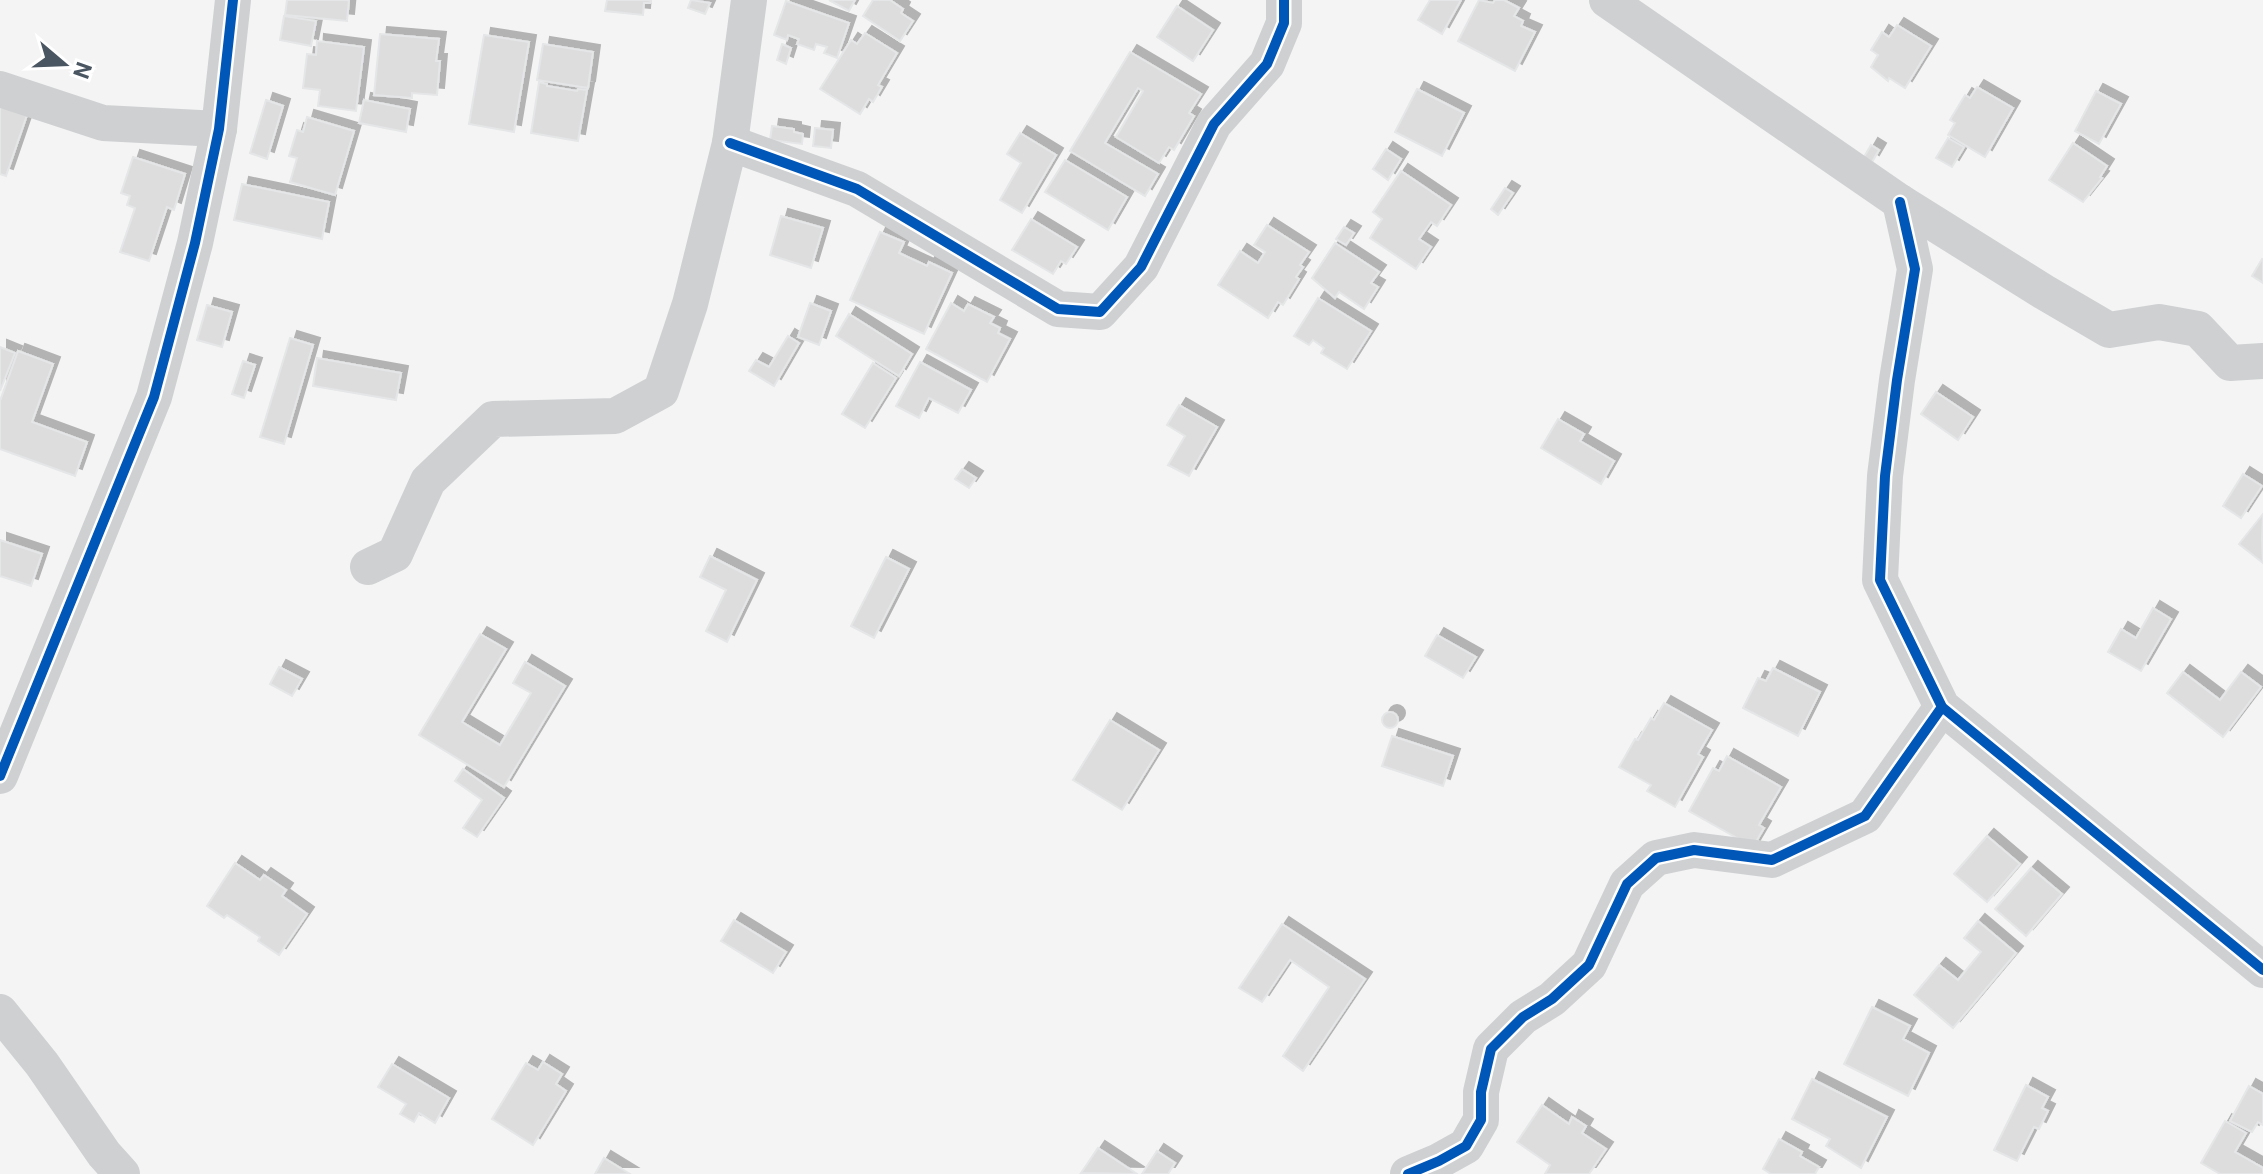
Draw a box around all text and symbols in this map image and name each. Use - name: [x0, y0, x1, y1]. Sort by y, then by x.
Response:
- north arrow: [24, 24, 104, 104]
- text: N: [68, 59, 97, 82]

